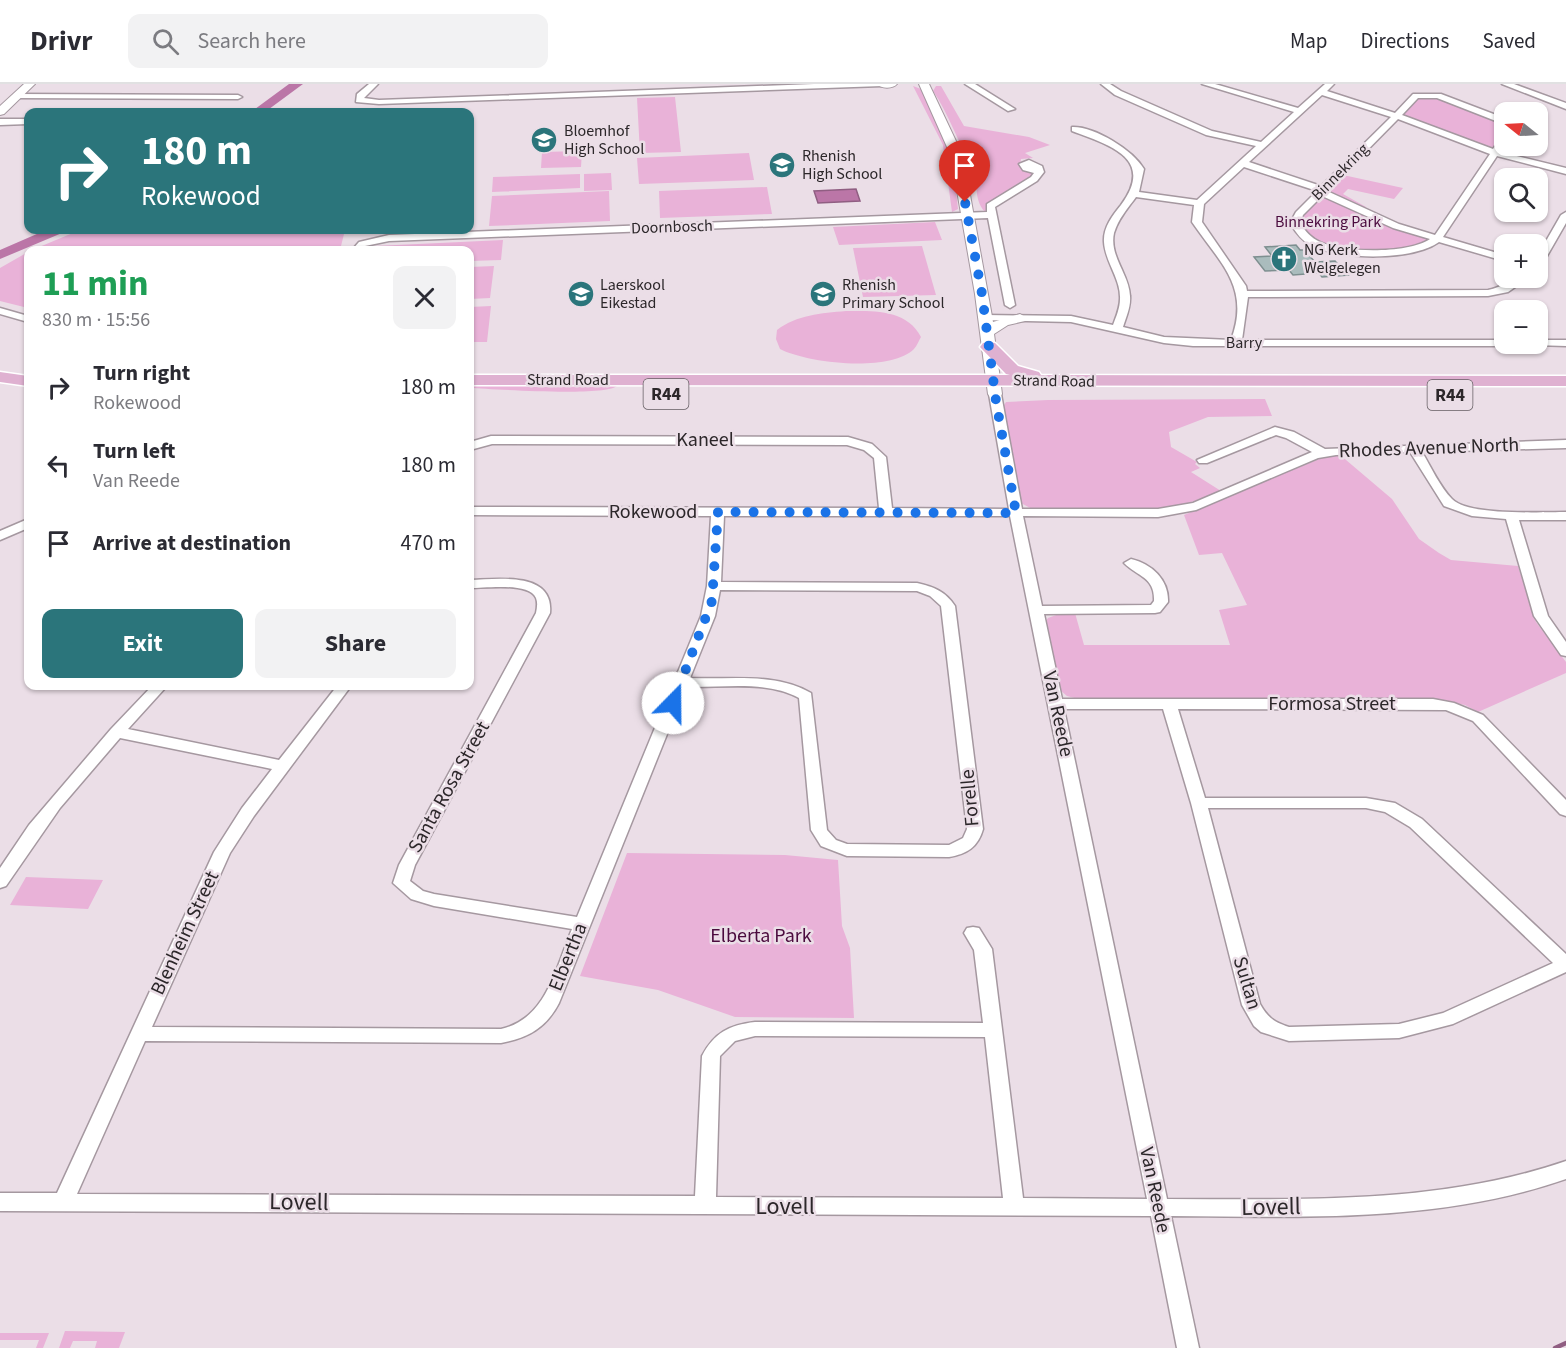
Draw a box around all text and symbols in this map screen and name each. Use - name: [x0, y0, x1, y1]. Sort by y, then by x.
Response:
- search box: [128, 14, 548, 68]
- text: Drivr: [30, 21, 92, 61]
- icon: search: [149, 25, 182, 58]
- text: Search here: [197, 25, 306, 57]
- text: Map: [1290, 26, 1328, 56]
- text: Directions: [1361, 26, 1449, 56]
- text: Saved: [1482, 26, 1536, 56]
- north arrow: [1494, 102, 1548, 156]
- map controls: [1494, 102, 1548, 354]
- place label: Bloemhof High School: [564, 120, 644, 160]
- text: 180 m: [141, 121, 252, 181]
- school or university icon: Bloemhof High School: [529, 125, 559, 155]
- icon: right: [42, 132, 120, 210]
- street label: Binnekring: [1306, 138, 1374, 206]
- pin: [939, 140, 990, 202]
- place label: Rhenish High School: [802, 145, 882, 185]
- icon: arrive: [948, 149, 981, 182]
- school or university icon: Rhenish High School: [767, 150, 797, 180]
- button: search: [1494, 168, 1548, 222]
- text: Rokewood: [141, 177, 261, 216]
- park label: Binnekring Park: [1275, 211, 1381, 233]
- street label: Doornbosch: [631, 215, 713, 239]
- button: +: [1494, 234, 1548, 288]
- place label: NG Kerk Welgelegen: [1304, 239, 1381, 279]
- church icon: NG Kerk Welgelegen: [1269, 244, 1299, 274]
- text: 11 min: [42, 258, 149, 309]
- button: close: [393, 266, 456, 329]
- place label: Laerskool Eikestad: [600, 274, 665, 314]
- place label: Rhenish Primary School: [842, 274, 944, 314]
- school or university icon: Laerskool Eikestad: [566, 279, 596, 309]
- school or university icon: Rhenish Primary School: [808, 279, 838, 309]
- button: −: [1494, 300, 1548, 354]
- text: 830 m · 15:56: [42, 306, 150, 334]
- street label: Barry: [1226, 332, 1263, 354]
- text: Turn right: [93, 357, 190, 389]
- street label: Strand Road: [527, 369, 609, 391]
- street label: Strand Road: [1013, 369, 1095, 393]
- icon: right: [42, 371, 75, 404]
- text: 180 m: [401, 371, 456, 403]
- road number: R44: [644, 379, 688, 409]
- road number: R44: [1428, 380, 1472, 410]
- text: Rokewood: [93, 389, 182, 417]
- street label: Kaneel: [676, 426, 734, 454]
- street label: Rhodes Avenue North: [1338, 431, 1520, 465]
- text: Turn left: [93, 435, 175, 467]
- icon: left: [42, 449, 75, 482]
- text: 180 m: [401, 449, 456, 481]
- text: Van Reede: [93, 467, 180, 495]
- street label: Rokewood: [609, 498, 697, 526]
- icon: arrive: [42, 527, 75, 560]
- text: Arrive at destination: [93, 527, 291, 559]
- text: 470 m: [401, 527, 456, 559]
- button: Exit: [42, 609, 243, 678]
- button: Share: [255, 609, 456, 678]
- street label: Van Reede: [1035, 669, 1081, 759]
- position arrow: [641, 671, 705, 735]
- street label: Formosa Street: [1268, 690, 1396, 718]
- street label: Santa Rosa Street: [401, 716, 497, 858]
- street label: Forelle: [954, 768, 986, 828]
- street label: Blenheim Street: [144, 866, 226, 1000]
- street label: Elbertha: [542, 919, 594, 995]
- park label: Elberta Park: [710, 922, 812, 950]
- street label: Sultan: [1226, 953, 1268, 1013]
- street label: Van Reede: [1132, 1145, 1178, 1235]
- street label: Lovell: [269, 1184, 329, 1220]
- street label: Lovell: [755, 1189, 815, 1224]
- street label: Lovell: [1241, 1189, 1301, 1225]

